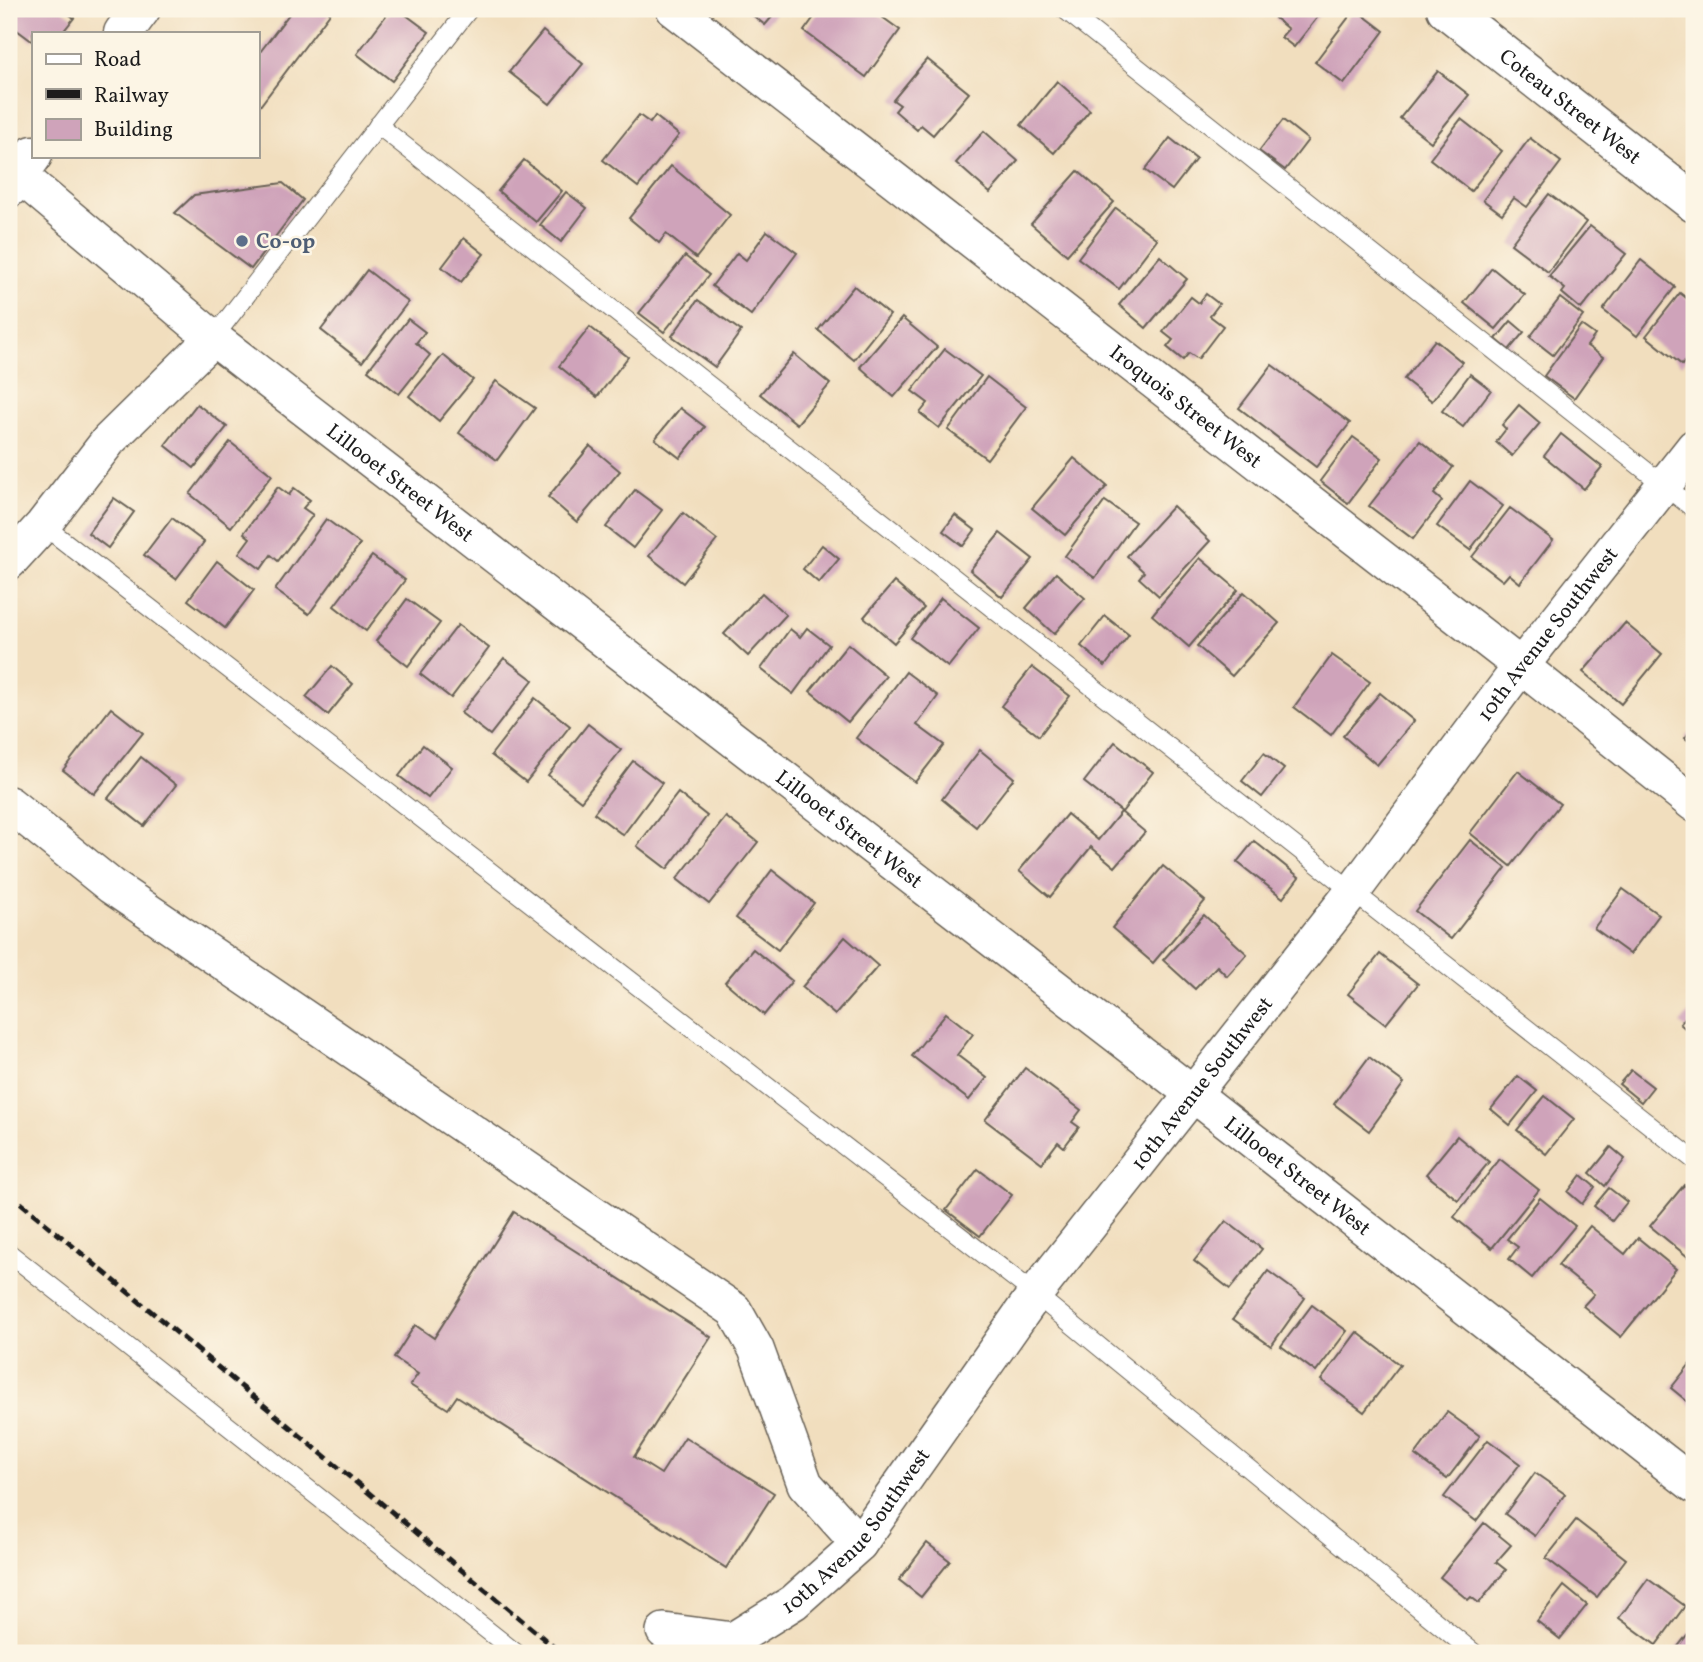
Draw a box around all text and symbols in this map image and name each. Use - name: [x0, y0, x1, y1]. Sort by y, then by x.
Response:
- legend: [32, 32, 259, 158]
- street label: Coteau Street West: [1492, 43, 1647, 172]
- text: Road: [94, 46, 141, 75]
- text: Railway: [94, 82, 170, 111]
- text: Building: [94, 116, 173, 145]
- place label: Co-op: [256, 228, 315, 257]
- marker: Co-op: [234, 233, 250, 249]
- street label: Iroquois Street West: [1103, 339, 1267, 476]
- street label: Lillooet Street West: [320, 418, 479, 550]
- street label: 10th Avenue Southwest: [1471, 541, 1626, 728]
- street label: Lillooet Street West: [769, 764, 928, 896]
- street label: 10th Avenue Southwest: [1125, 991, 1280, 1177]
- street label: Lillooet Street West: [1217, 1110, 1376, 1243]
- street label: 10th Avenue Southwest: [777, 1443, 938, 1622]

